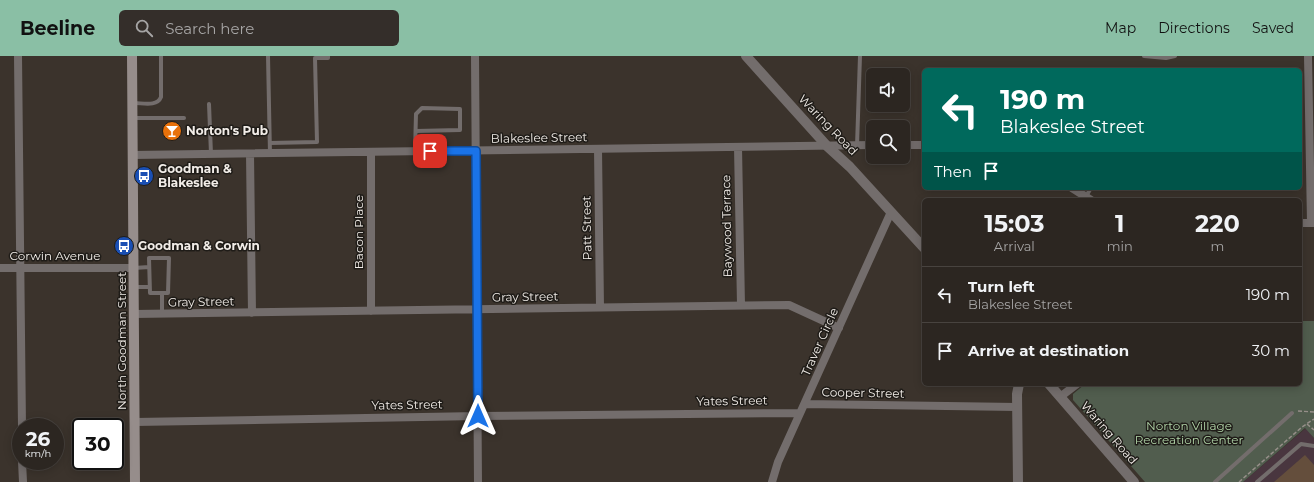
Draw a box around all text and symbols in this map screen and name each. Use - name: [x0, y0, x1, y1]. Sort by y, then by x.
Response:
- search box: [119, 10, 399, 46]
- text: Beeline: [20, 17, 95, 40]
- icon: search: [133, 17, 155, 39]
- text: Search here: [165, 19, 254, 38]
- text: Map: [1105, 19, 1136, 37]
- text: Directions: [1158, 19, 1230, 37]
- text: Saved: [1252, 19, 1294, 37]
- map controls: [866, 68, 910, 164]
- button: sound: [866, 68, 910, 112]
- text: 190 m: [1000, 82, 1085, 116]
- icon: left: [934, 84, 986, 136]
- street label: Waring Road: [796, 91, 861, 158]
- text: Blakeslee Street: [1000, 116, 1145, 138]
- bar icon: Norton's Pub: [161, 120, 183, 142]
- button: search: [866, 120, 910, 164]
- place label: Norton's Pub: [186, 123, 268, 138]
- street label: Blakeslee Street: [491, 129, 588, 146]
- pin: [413, 134, 447, 168]
- icon: arrive: [419, 140, 441, 162]
- icon: arrive: [980, 160, 1002, 182]
- place label: Goodman & Blakeslee: [158, 161, 232, 190]
- text: Then: [934, 162, 972, 181]
- bus stop icon: Goodman & Blakeslee: [133, 165, 155, 187]
- street label: Baywood Terrace: [718, 175, 735, 277]
- street label: Bacon Place: [351, 195, 366, 269]
- street label: Patt Street: [578, 196, 595, 260]
- text: 15:03: [984, 209, 1045, 238]
- text: 1: [1115, 209, 1125, 238]
- text: 220: [1195, 209, 1240, 238]
- bus stop icon: Goodman & Corwin: [113, 235, 135, 257]
- place label: Goodman & Corwin: [138, 238, 260, 253]
- text: Arrival: [994, 238, 1035, 254]
- text: min: [1107, 238, 1133, 254]
- text: m: [1210, 238, 1224, 254]
- street label: Corwin Avenue: [9, 248, 101, 263]
- street label: North Goodman Street: [114, 272, 129, 410]
- text: Turn left: [968, 277, 1035, 296]
- icon: left: [934, 284, 956, 306]
- text: 190 m: [1246, 285, 1290, 304]
- street label: Gray Street: [492, 288, 558, 305]
- street label: Gray Street: [168, 293, 234, 310]
- text: Blakeslee Street: [968, 296, 1073, 312]
- street label: Traver Circle: [798, 305, 841, 378]
- icon: arrive: [934, 340, 956, 362]
- text: Arrive at destination: [968, 341, 1129, 360]
- text: 30 m: [1252, 341, 1290, 360]
- street label: Cooper Street: [821, 384, 905, 401]
- street label: Yates Street: [696, 392, 768, 409]
- position arrow: [457, 395, 499, 437]
- street label: Yates Street: [371, 396, 443, 413]
- street label: Waring Road: [1078, 398, 1141, 467]
- speed limit sign: 30: [72, 418, 124, 470]
- park label: Norton Village Recreation Center: [1135, 418, 1244, 447]
- text: 26: [26, 427, 50, 451]
- text: km/h: [25, 447, 51, 460]

